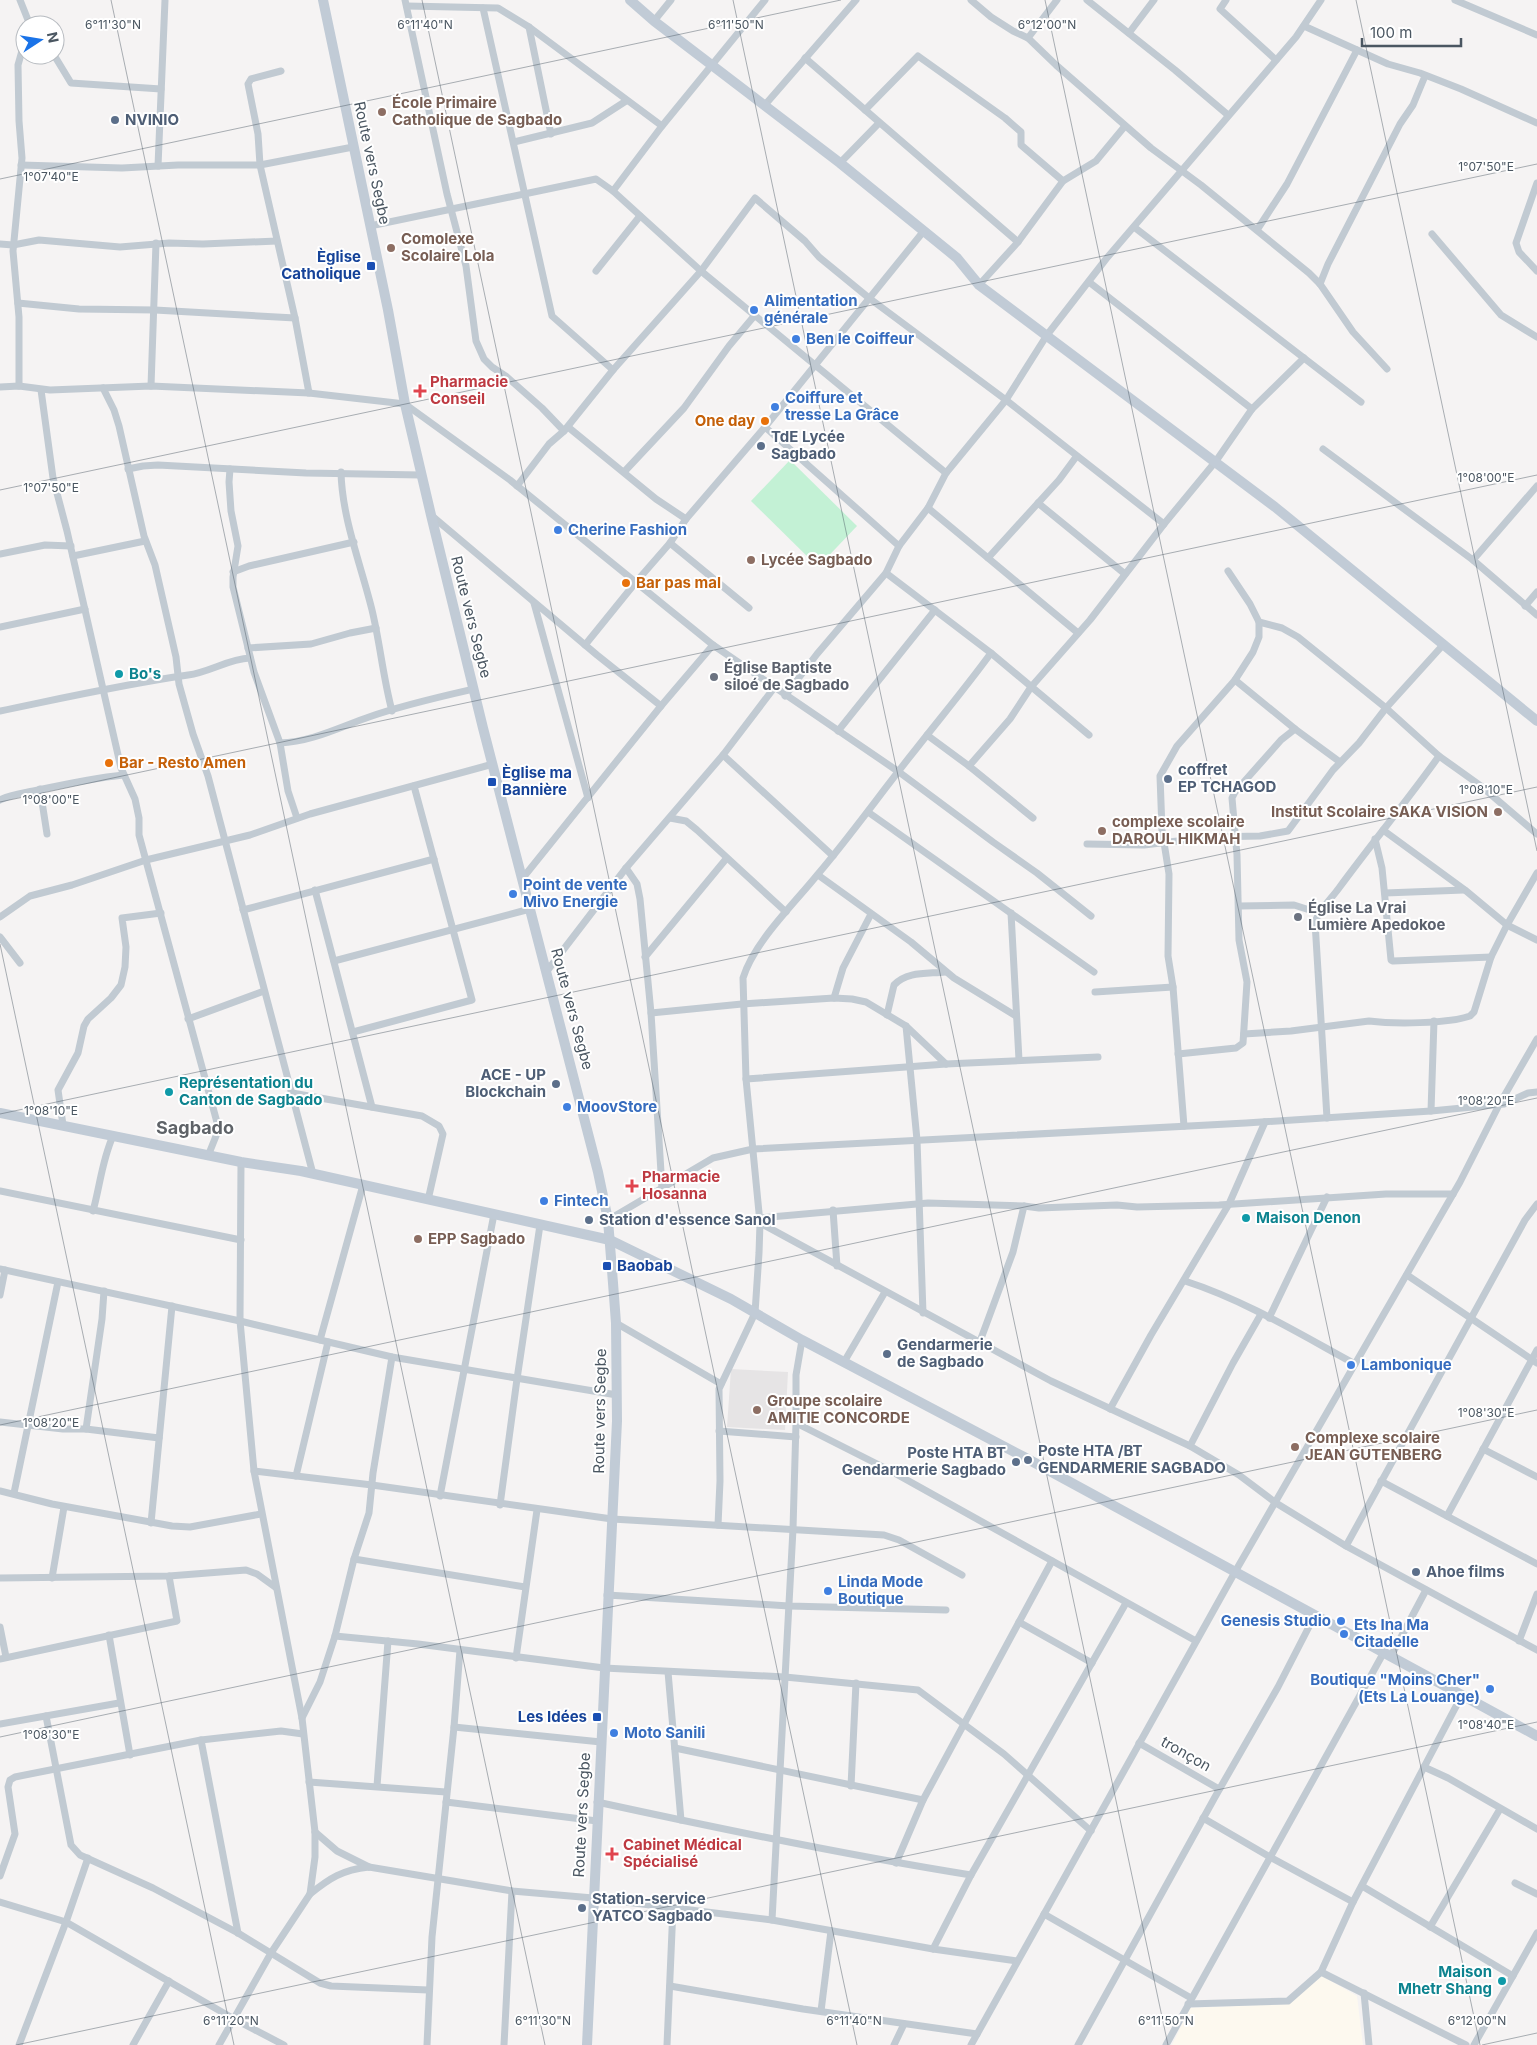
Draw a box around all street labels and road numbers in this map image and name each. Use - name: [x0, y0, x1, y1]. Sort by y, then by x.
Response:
- street label: Route vers Segbe: [350, 100, 395, 226]
- street label: Route vers Segbe: [447, 554, 496, 680]
- street label: Route vers Segbe: [547, 946, 598, 1072]
- street label: Route vers Segbe: [589, 1348, 610, 1474]
- street label: tronçon: [1158, 1732, 1215, 1775]
- street label: Route vers Segbe: [569, 1752, 594, 1878]

